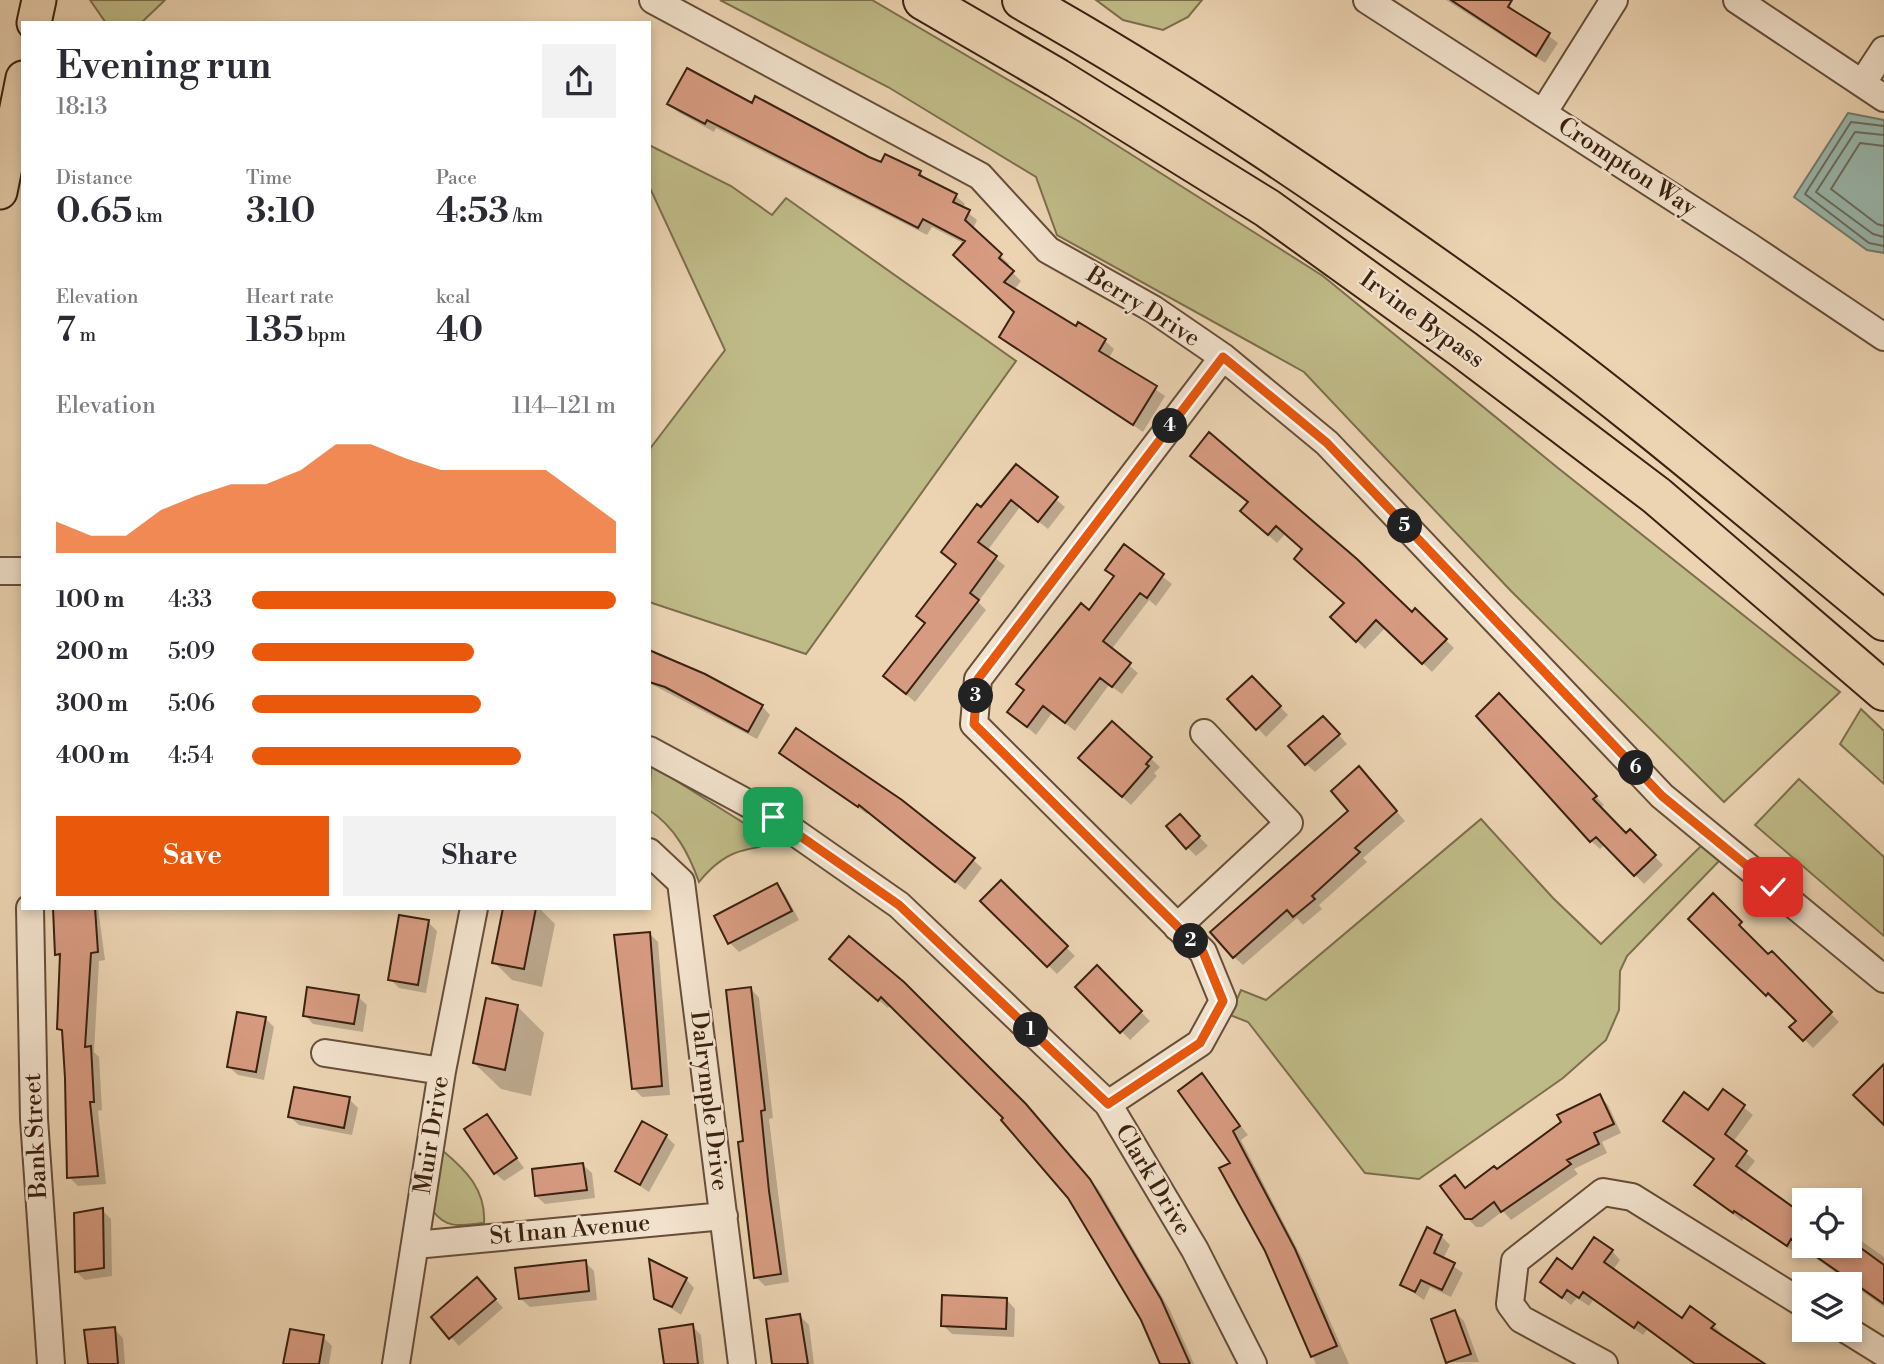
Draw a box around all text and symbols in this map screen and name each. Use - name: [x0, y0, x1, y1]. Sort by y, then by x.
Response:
- text: Evening run: [56, 43, 271, 90]
- button: share: [542, 44, 616, 118]
- text: 18:13: [56, 93, 107, 121]
- street label: Crompton Way: [1552, 111, 1702, 223]
- text: Distance: [56, 166, 133, 190]
- text: Time: [246, 166, 292, 190]
- text: Pace: [436, 166, 477, 190]
- text: 0.65: [56, 190, 132, 233]
- text: 3:10: [246, 190, 315, 233]
- text: 4:53: [436, 190, 509, 233]
- text: km: [132, 204, 163, 228]
- text: /km: [509, 204, 543, 228]
- street label: Berry Drive: [1080, 260, 1206, 354]
- street label: Irvine Bypass: [1354, 265, 1490, 375]
- text: Elevation: [56, 285, 138, 309]
- text: Heart rate: [246, 285, 334, 309]
- text: kcal: [436, 285, 470, 309]
- text: 7: [56, 309, 76, 352]
- text: 135: [246, 309, 304, 352]
- text: 40: [436, 309, 483, 352]
- text: m: [76, 323, 96, 347]
- text: bpm: [304, 323, 346, 347]
- text: Elevation: [56, 392, 156, 420]
- text: 114–121 m: [512, 392, 616, 420]
- pin: 4: [1152, 408, 1188, 444]
- text: 4: [1163, 413, 1176, 437]
- pin: 5: [1388, 508, 1422, 544]
- text: 5: [1399, 513, 1410, 537]
- text: 100 m: [56, 586, 124, 614]
- text: 4:33: [168, 586, 212, 614]
- text: 200 m: [56, 638, 128, 666]
- text: 5:09: [168, 638, 215, 666]
- pin: 3: [958, 678, 993, 714]
- text: 3: [970, 683, 981, 707]
- text: 300 m: [56, 690, 128, 718]
- text: 5:06: [168, 690, 215, 718]
- text: 400 m: [56, 742, 129, 770]
- text: 4:54: [168, 742, 214, 770]
- pin: 6: [1618, 750, 1654, 786]
- text: 6: [1630, 755, 1641, 779]
- pin: [743, 787, 803, 847]
- icon: arrive: [754, 798, 792, 836]
- button: Save: [56, 816, 329, 896]
- button: Share: [343, 816, 616, 896]
- pin: [1743, 857, 1803, 917]
- icon: check: [1754, 868, 1792, 906]
- pin: 2: [1174, 923, 1208, 958]
- text: 2: [1185, 928, 1196, 952]
- street label: Dalrymple Drive: [683, 1009, 735, 1193]
- pin: 1: [1014, 1012, 1048, 1048]
- text: 1: [1026, 1017, 1035, 1041]
- street label: Bank Street: [18, 1072, 54, 1201]
- street label: Muir Drive: [408, 1074, 456, 1196]
- street label: Clark Drive: [1108, 1119, 1198, 1241]
- map controls: [1792, 1188, 1862, 1342]
- button: locate: [1792, 1188, 1862, 1258]
- street label: St Inan Avenue: [488, 1208, 652, 1252]
- button: layers: [1792, 1272, 1862, 1342]

